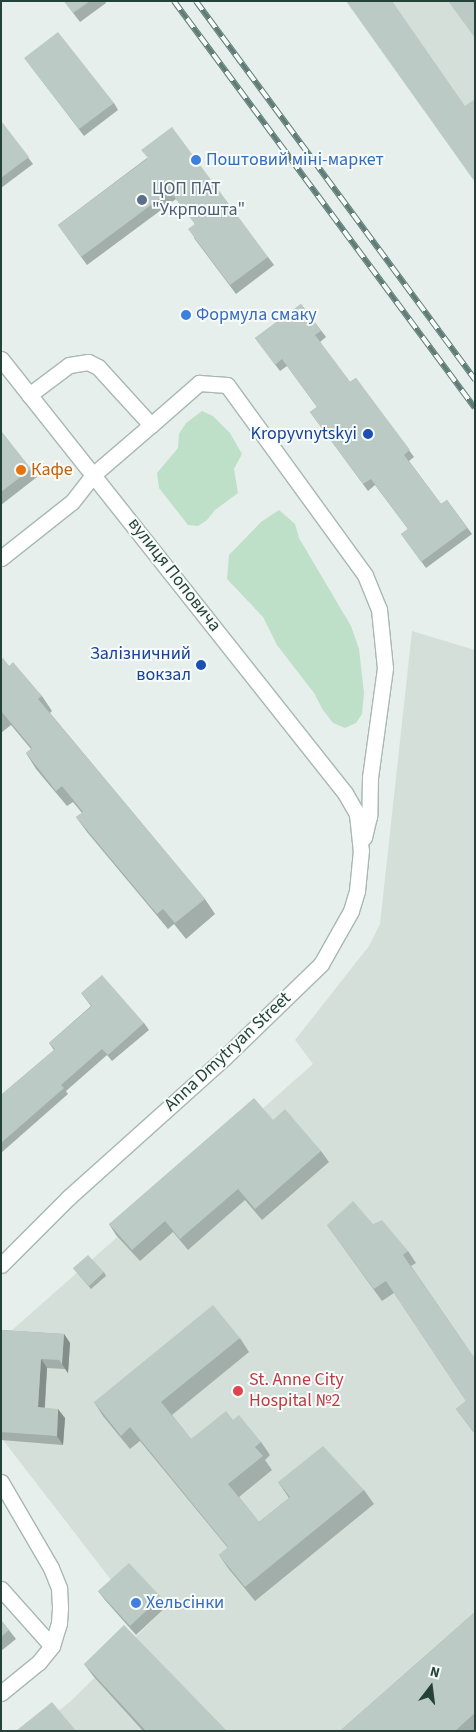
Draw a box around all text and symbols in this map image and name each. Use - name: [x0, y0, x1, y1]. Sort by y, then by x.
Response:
- place label: Поштовий міні-маркет: [206, 149, 384, 171]
- marker: Поштовий міні-маркет: [190, 154, 202, 166]
- place label: ЦОП ПАТ "Укрпошта": [152, 179, 245, 222]
- marker: ЦОП ПАТ "Укрпошта": [136, 194, 148, 206]
- place label: Формула смаку: [196, 304, 317, 326]
- marker: Формула смаку: [180, 309, 192, 321]
- place label: Kropyvnytskyi: [251, 423, 357, 445]
- marker: Kropyvnytskyi: [361, 427, 375, 441]
- place label: Кафе: [31, 459, 73, 481]
- marker: Кафе: [15, 464, 27, 476]
- street label: вулиця Поповича: [123, 514, 225, 636]
- place label: Залізничний вокзал: [90, 644, 191, 686]
- marker: Залізничний вокзал: [195, 659, 207, 671]
- street label: Anna Dmytryan Street: [160, 988, 296, 1116]
- place label: St. Anne City Hospital №2: [249, 1370, 344, 1412]
- marker: St. Anne City Hospital №2: [231, 1384, 245, 1398]
- place label: Хельсінки: [146, 1592, 224, 1614]
- marker: Хельсінки: [130, 1597, 142, 1609]
- north arrow: [406, 1662, 456, 1712]
- text: N: [428, 1662, 442, 1683]

